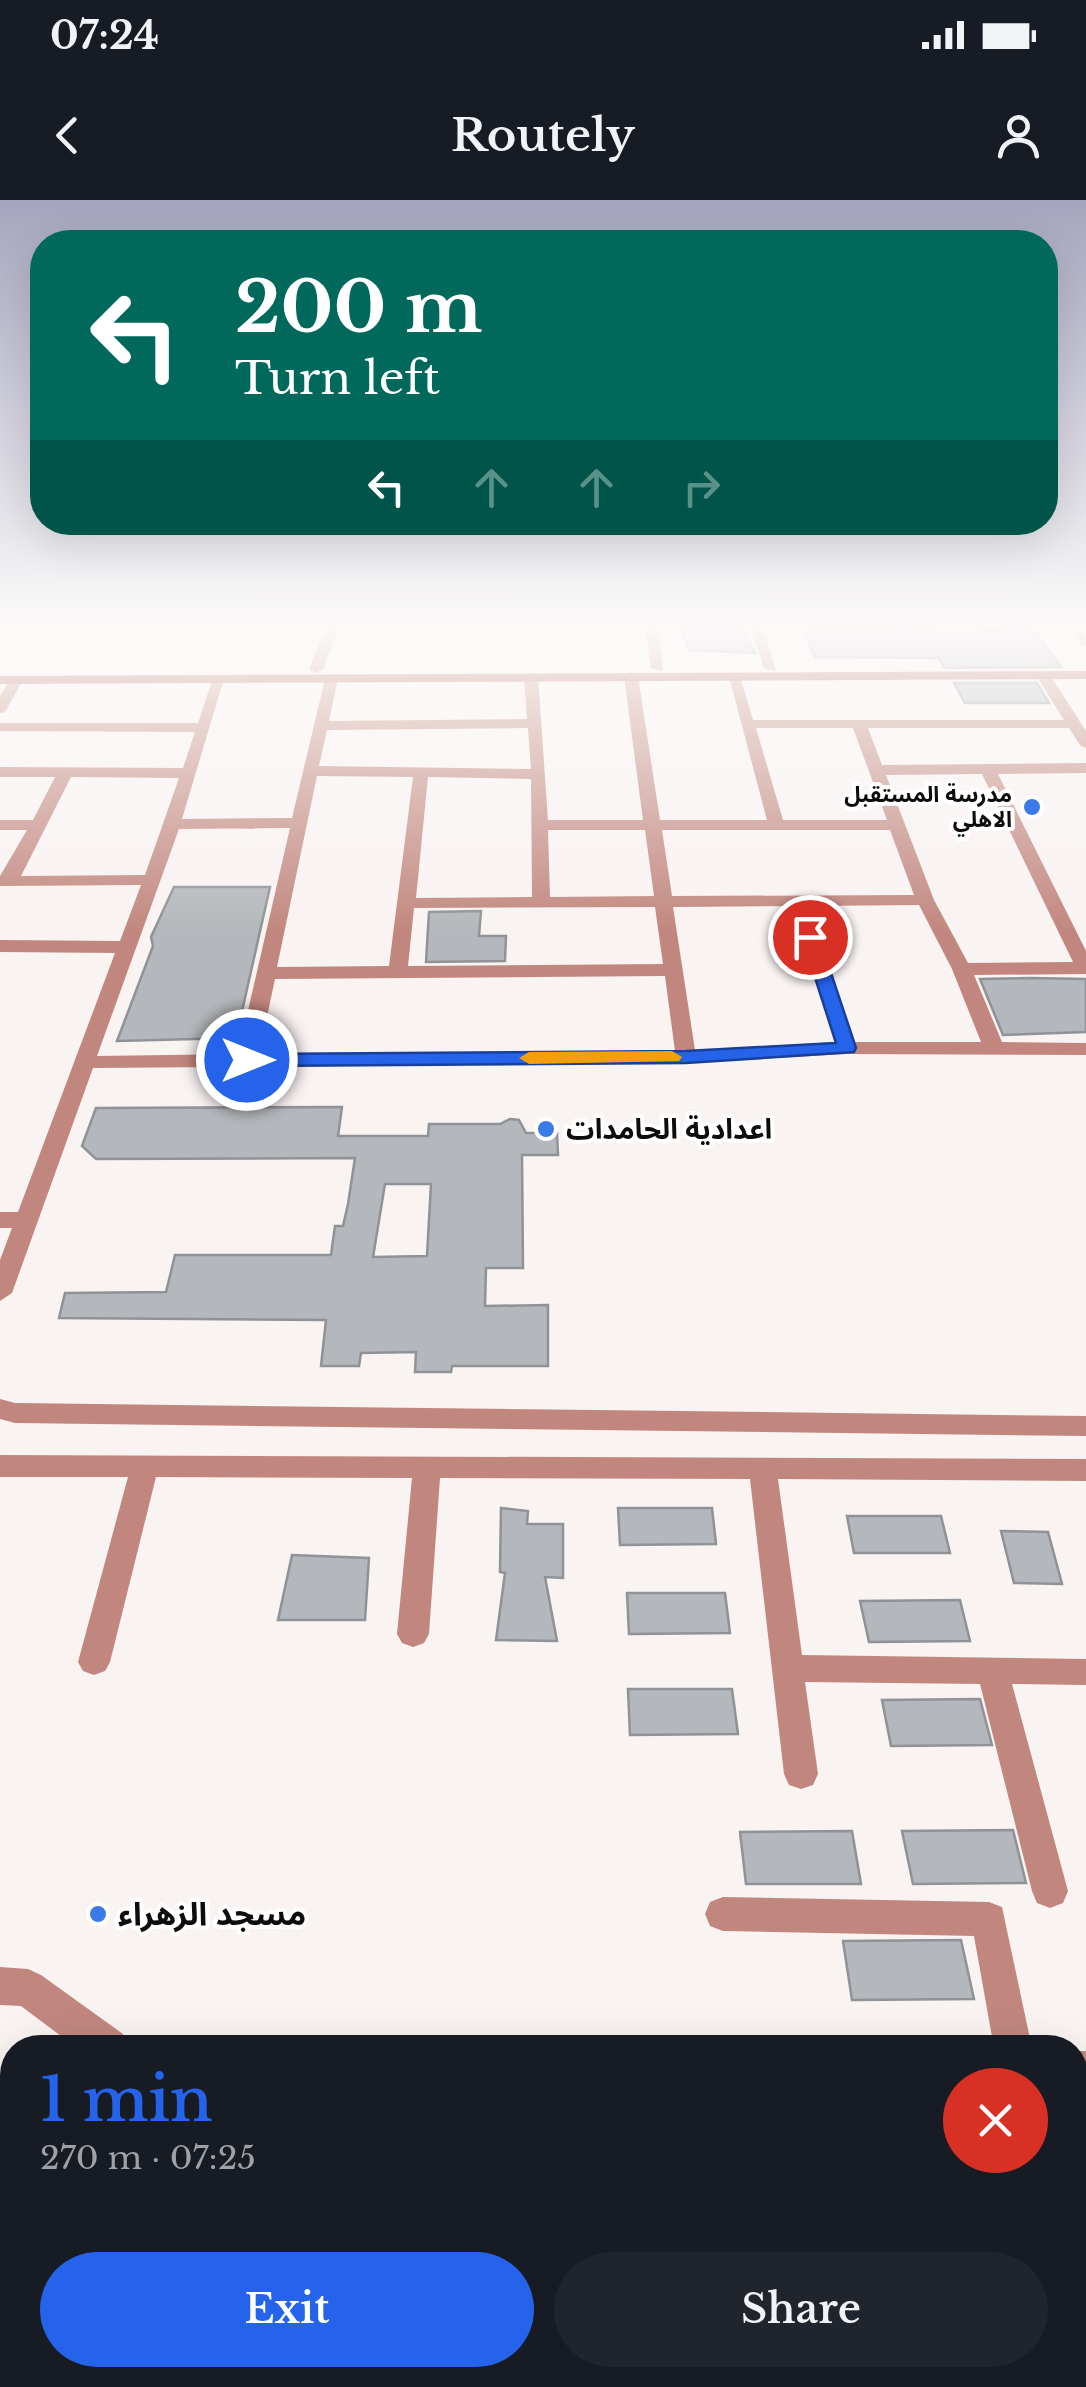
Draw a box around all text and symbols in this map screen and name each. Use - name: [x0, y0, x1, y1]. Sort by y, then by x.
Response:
- text: 07:24: [50, 12, 159, 59]
- text: Routely: [451, 107, 635, 163]
- icon: back: [40, 108, 95, 163]
- icon: person: [991, 108, 1046, 163]
- text: 200 m: [235, 264, 482, 351]
- icon: left: [70, 270, 200, 400]
- text: Turn left: [235, 350, 440, 406]
- icon: left: [359, 460, 414, 515]
- icon: ahead: [464, 460, 519, 515]
- icon: ahead: [569, 460, 624, 515]
- icon: right: [674, 460, 729, 515]
- place label: مدرسة المستقبل الاهلي: [844, 781, 1012, 837]
- marker: مدرسة المستقبل الاهلي: [1021, 796, 1043, 818]
- pin: [768, 895, 853, 980]
- icon: arrive: [783, 910, 838, 965]
- position arrow: [195, 1008, 299, 1112]
- place label: اعدادية الحامدات: [566, 1112, 772, 1147]
- marker: اعدادية الحامدات: [535, 1118, 557, 1140]
- place label: مسجد الزهراء: [118, 1894, 306, 1934]
- marker: مسجد الزهراء: [87, 1903, 109, 1925]
- text: 1 min: [40, 2063, 213, 2137]
- button: close: [943, 2068, 1048, 2173]
- text: 270 m · 07:25: [40, 2138, 256, 2178]
- button: Exit: [40, 2252, 534, 2367]
- button: Share: [554, 2252, 1048, 2367]

